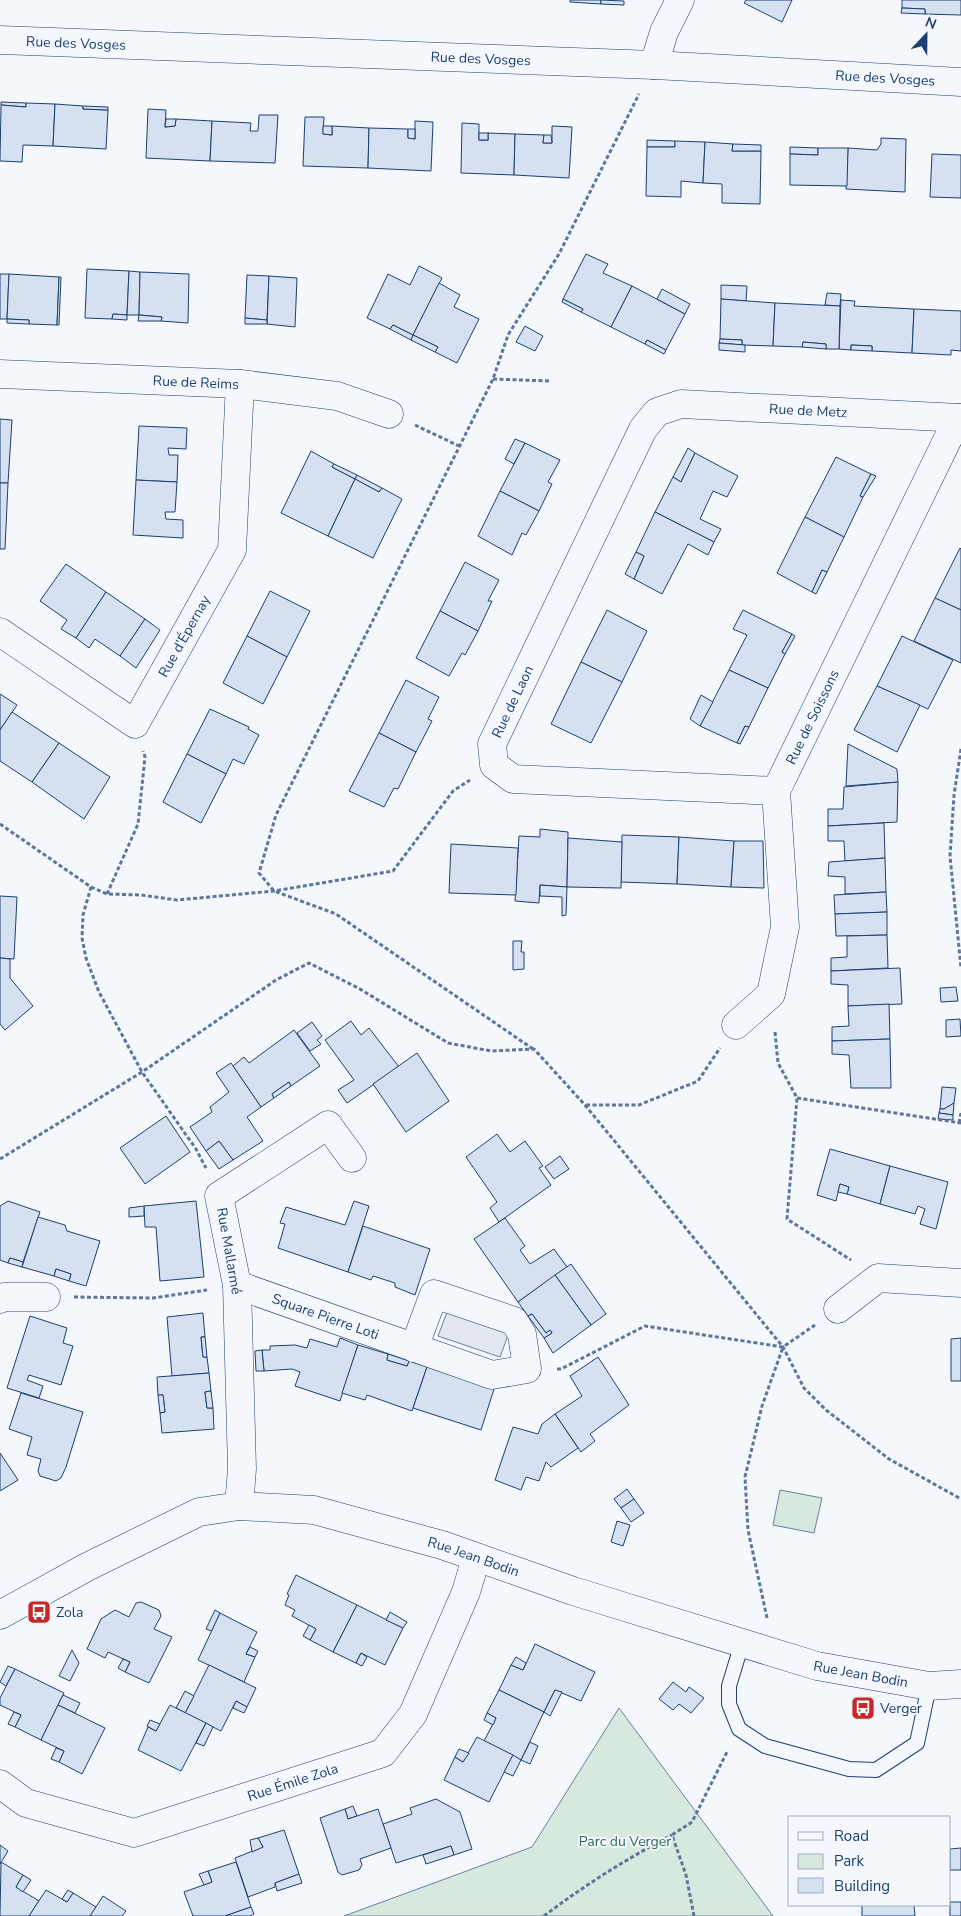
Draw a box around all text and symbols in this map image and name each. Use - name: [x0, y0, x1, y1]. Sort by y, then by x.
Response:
- north arrow: [901, 10, 951, 60]
- text: N: [922, 13, 939, 34]
- street label: Rue des Vosges: [26, 31, 127, 54]
- street label: Rue des Vosges: [430, 47, 531, 70]
- street label: Rue des Vosges: [835, 66, 936, 90]
- street label: Rue de Reims: [152, 371, 240, 393]
- street label: Rue de Metz: [769, 399, 848, 422]
- street label: Rue d’Épernay: [154, 591, 215, 680]
- street label: Rue de Laon: [487, 662, 538, 741]
- street label: Rue de Soissons: [781, 666, 843, 767]
- street label: Rue Mallarmé: [212, 1206, 246, 1296]
- street label: Square Pierre Loti: [270, 1289, 382, 1344]
- street label: Rue Jean Bodin: [426, 1532, 522, 1581]
- bus stop icon: Zola: [26, 1599, 52, 1625]
- place label: Zola: [56, 1603, 83, 1622]
- street label: Rue Jean Bodin: [812, 1656, 910, 1692]
- bus stop icon: Verger: [850, 1695, 876, 1721]
- place label: Verger: [879, 1699, 922, 1718]
- street label: Rue Émile Zola: [245, 1759, 340, 1805]
- legend: [788, 1816, 951, 1906]
- text: Road: [834, 1826, 869, 1846]
- park label: Parc du Verger: [579, 1832, 671, 1851]
- text: Park: [834, 1851, 864, 1871]
- text: Building: [834, 1876, 890, 1896]

